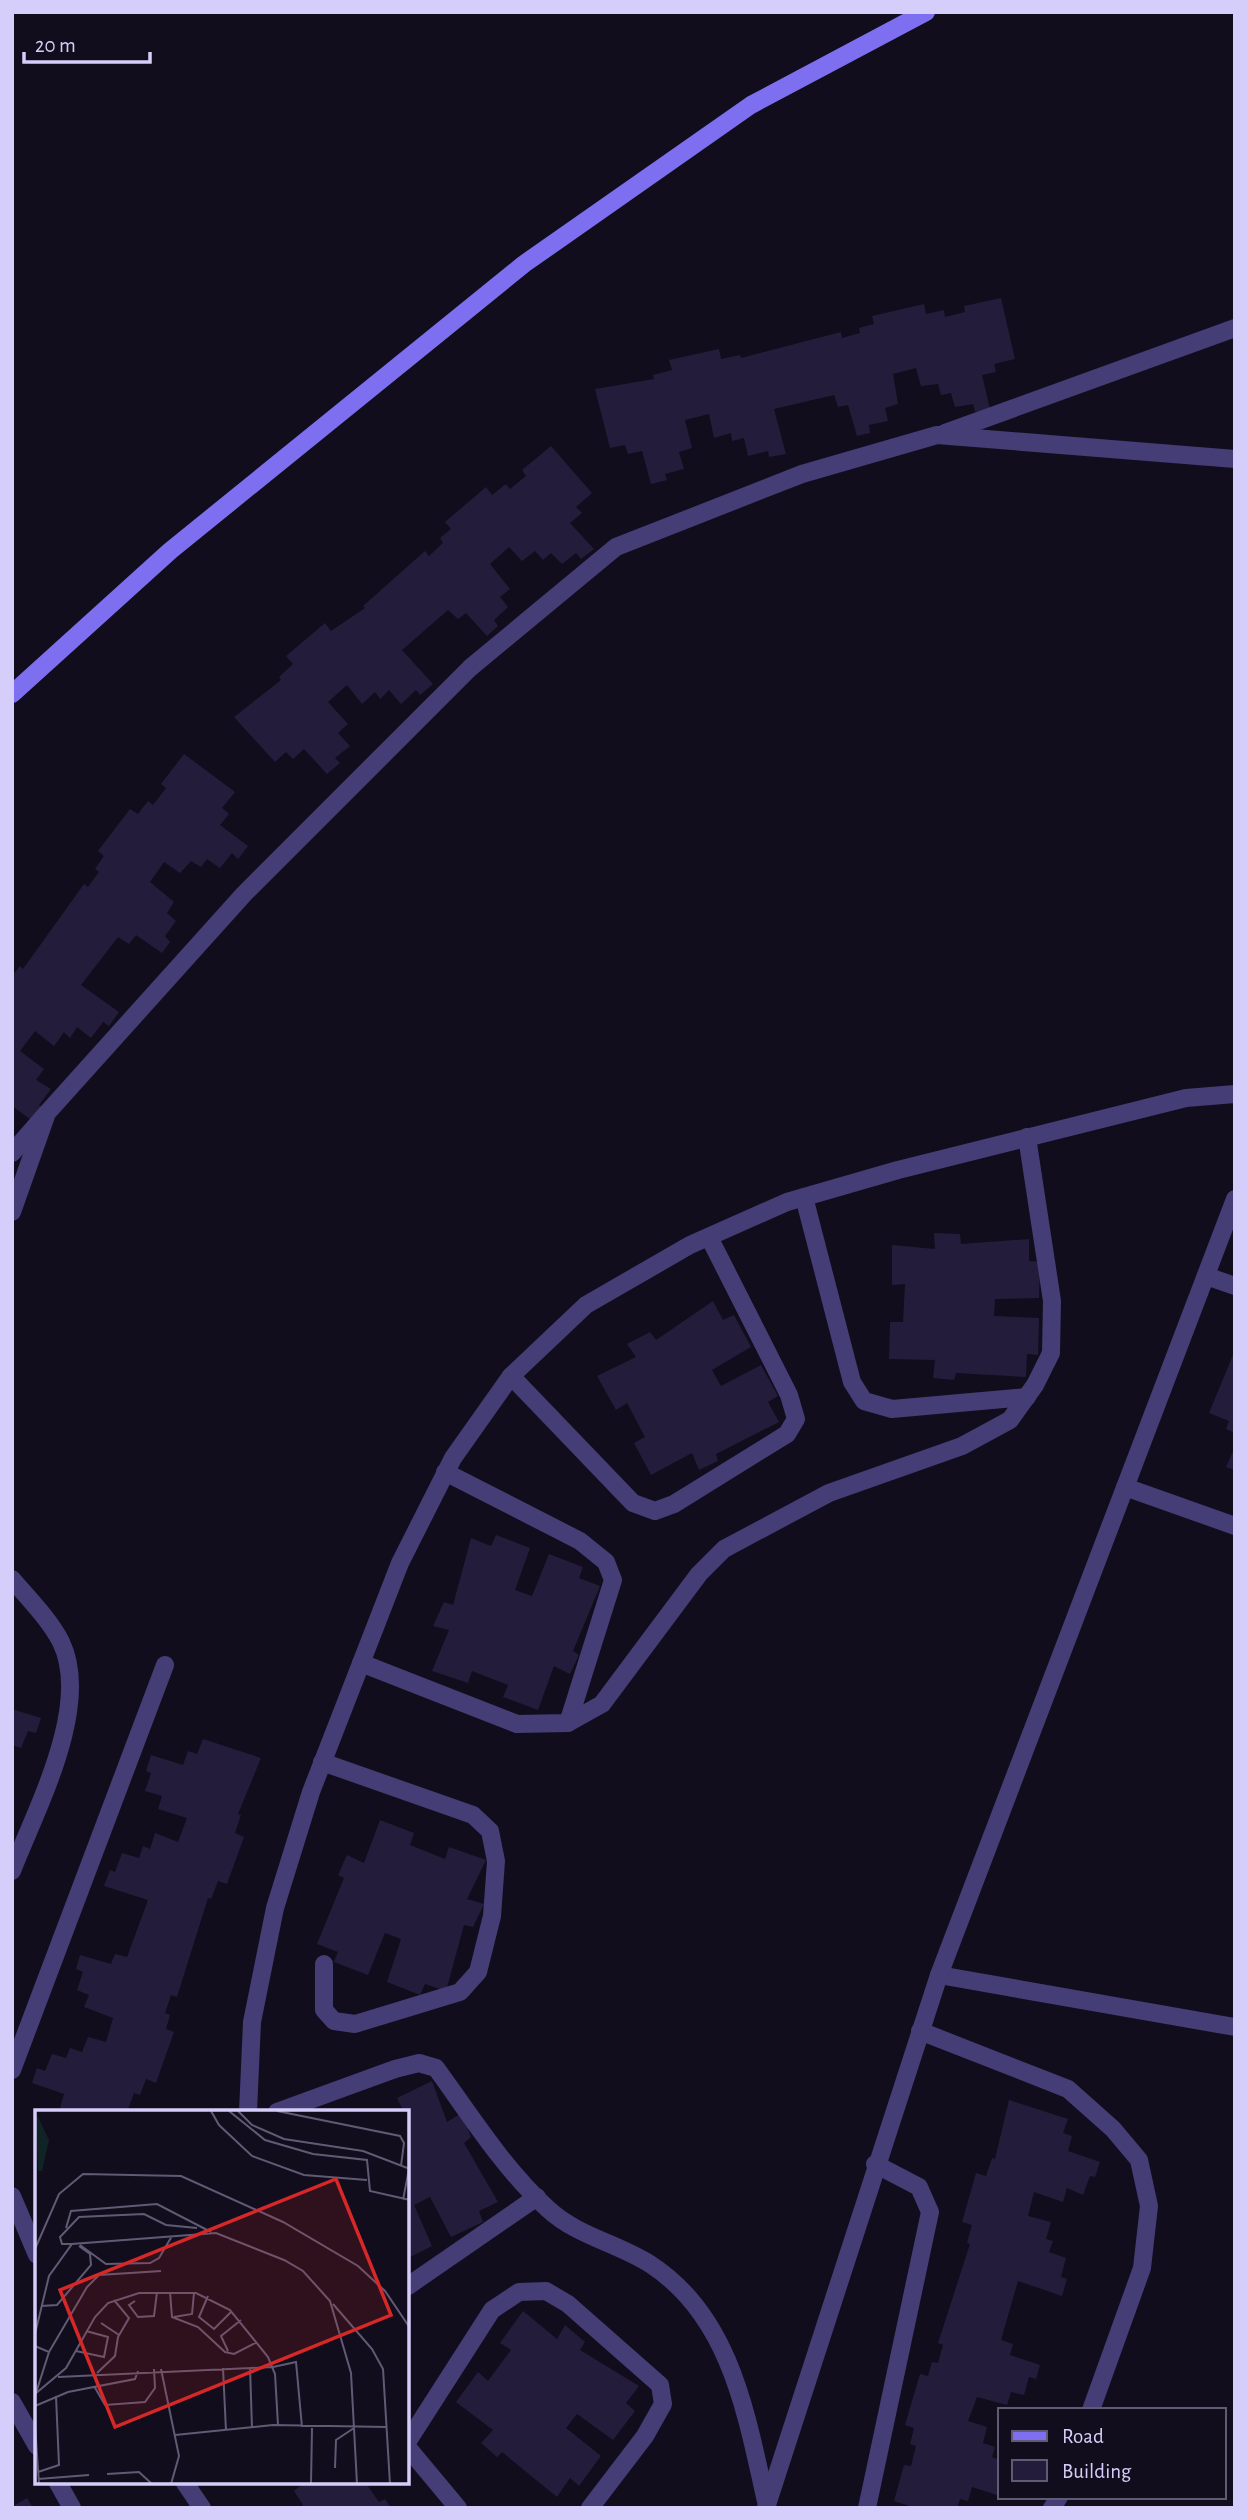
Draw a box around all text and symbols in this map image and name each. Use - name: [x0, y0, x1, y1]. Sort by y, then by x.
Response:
- scale bar: [24, 21, 150, 65]
- text: 20 m: [35, 35, 76, 56]
- inset map: [35, 2110, 410, 2485]
- legend: [998, 2408, 1226, 2499]
- text: Road: [1062, 2426, 1104, 2447]
- text: Building: [1062, 2461, 1132, 2482]

